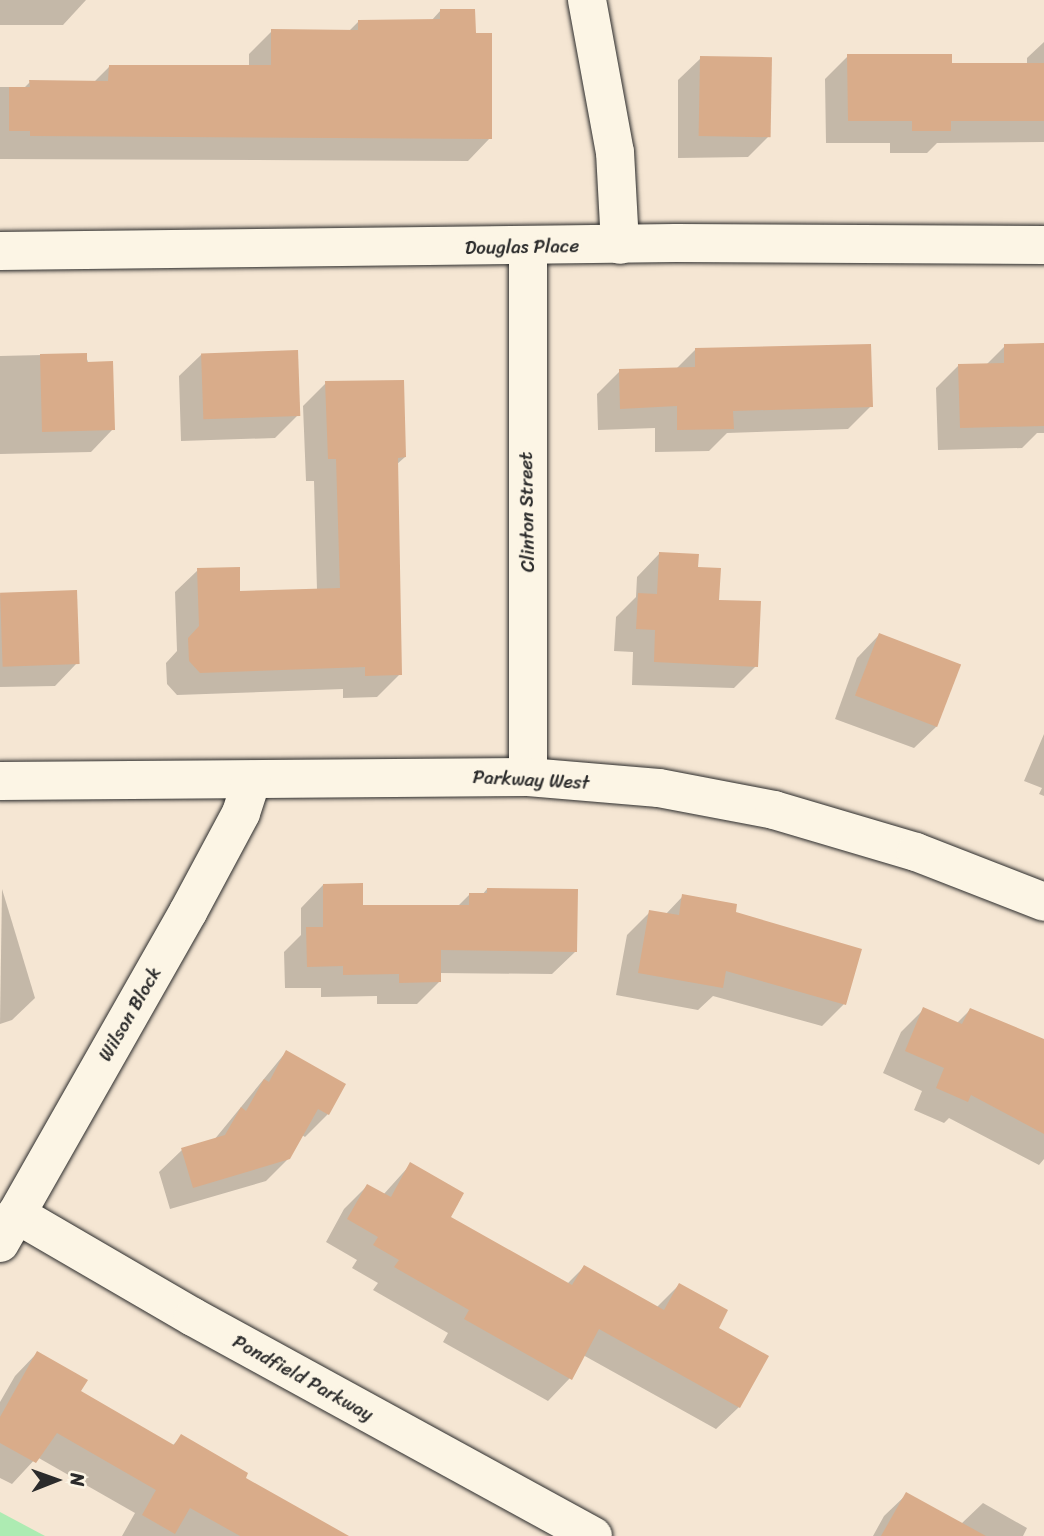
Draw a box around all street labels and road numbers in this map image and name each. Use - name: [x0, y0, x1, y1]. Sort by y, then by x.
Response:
- street label: Douglas Place: [465, 235, 579, 259]
- street label: Clinton Street: [515, 452, 539, 572]
- street label: Parkway West: [472, 766, 590, 794]
- street label: Wilson Block: [94, 963, 166, 1065]
- street label: Pondfield Parkway: [229, 1330, 377, 1426]

